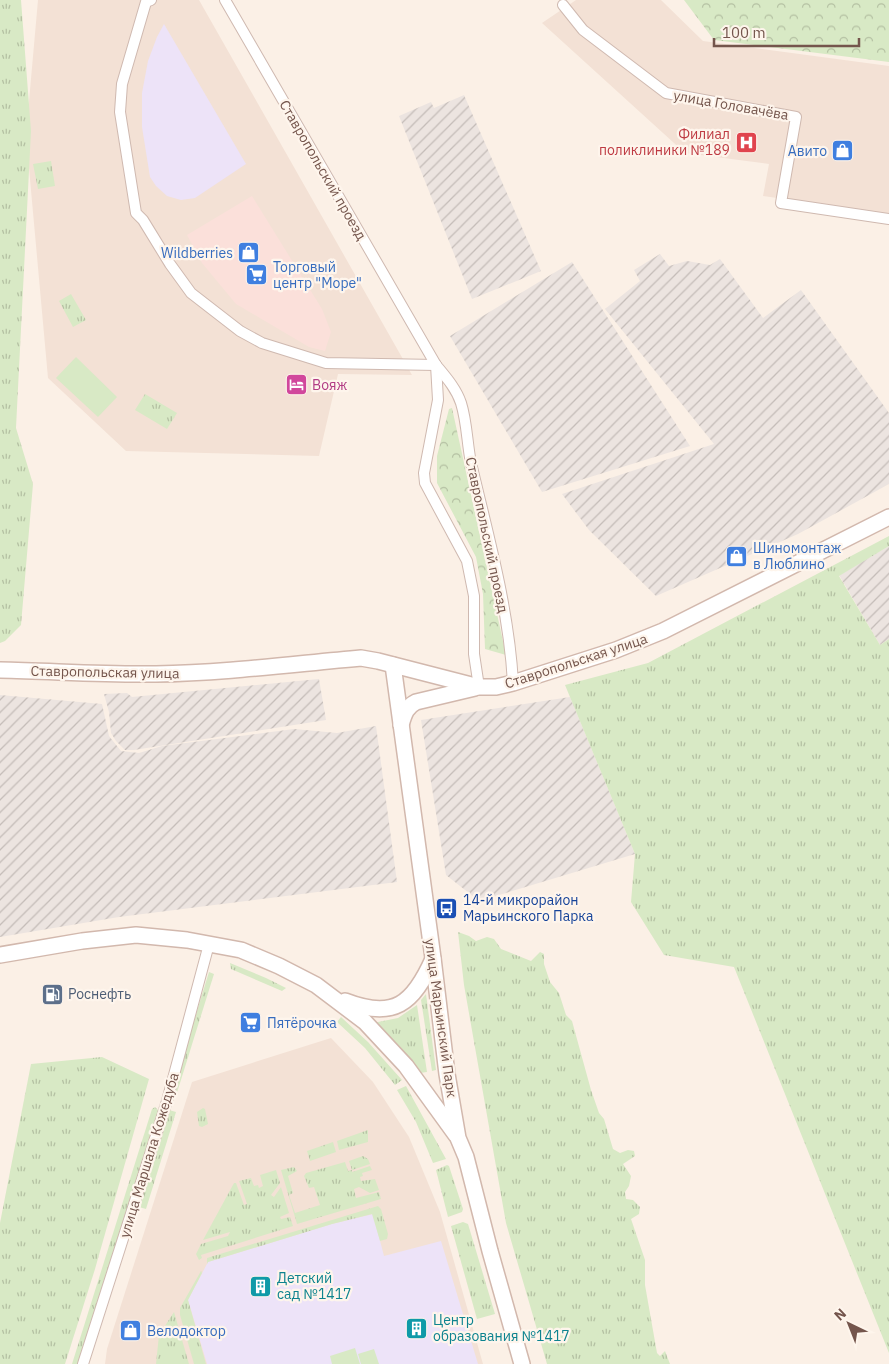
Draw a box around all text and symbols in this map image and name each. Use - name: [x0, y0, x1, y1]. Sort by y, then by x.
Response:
- scale bar: [714, 15, 859, 47]
- text: 100 m: [722, 23, 766, 42]
- street label: улица Головачёва: [672, 86, 791, 124]
- street label: Ставропольский проезд: [275, 97, 371, 243]
- place label: Филиал поликлиники №189: [599, 125, 730, 159]
- hospital icon: Филиал поликлиники №189: [734, 130, 758, 154]
- shop icon: Авито: [831, 139, 855, 163]
- place label: Авито: [788, 142, 827, 160]
- shop icon: Wildberries: [237, 241, 261, 265]
- place label: Wildberries: [161, 244, 233, 262]
- place label: Торговый центр "Море": [273, 258, 362, 292]
- supermarket icon: Торговый центр "Море": [245, 263, 269, 287]
- hotel icon: Вояж: [284, 373, 308, 397]
- place label: Вояж: [312, 376, 347, 394]
- street label: Ставропольский проезд: [462, 455, 512, 615]
- place label: Шиномонтаж в Люблино: [753, 539, 841, 573]
- shop icon: Шиномонтаж в Люблино: [725, 544, 749, 568]
- street label: Ставропольская улица: [502, 629, 650, 693]
- street label: Ставропольская улица: [30, 662, 180, 682]
- place label: 14-й микрорайон Марьинского Парка: [463, 891, 594, 925]
- bus stop icon: 14-й микрорайон Марьинского Парка: [435, 896, 459, 920]
- street label: улица Марьинский Парк: [421, 937, 461, 1099]
- fuel station icon: Роснефть: [40, 982, 64, 1006]
- place label: Роснефть: [68, 985, 131, 1003]
- supermarket icon: Пятёрочка: [239, 1011, 263, 1035]
- place label: Пятёрочка: [267, 1014, 337, 1032]
- street label: улица Маршала Кожедуба: [115, 1070, 183, 1240]
- place label: Детский сад №1417: [277, 1269, 351, 1303]
- building icon: Детский сад №1417: [249, 1274, 273, 1298]
- north arrow: [824, 1299, 874, 1349]
- text: N: [830, 1304, 850, 1325]
- place label: Центр образования №1417: [433, 1311, 570, 1345]
- building icon: Центр образования №1417: [405, 1316, 429, 1340]
- shop icon: Велодоктор: [119, 1319, 143, 1343]
- place label: Велодоктор: [147, 1322, 226, 1340]

